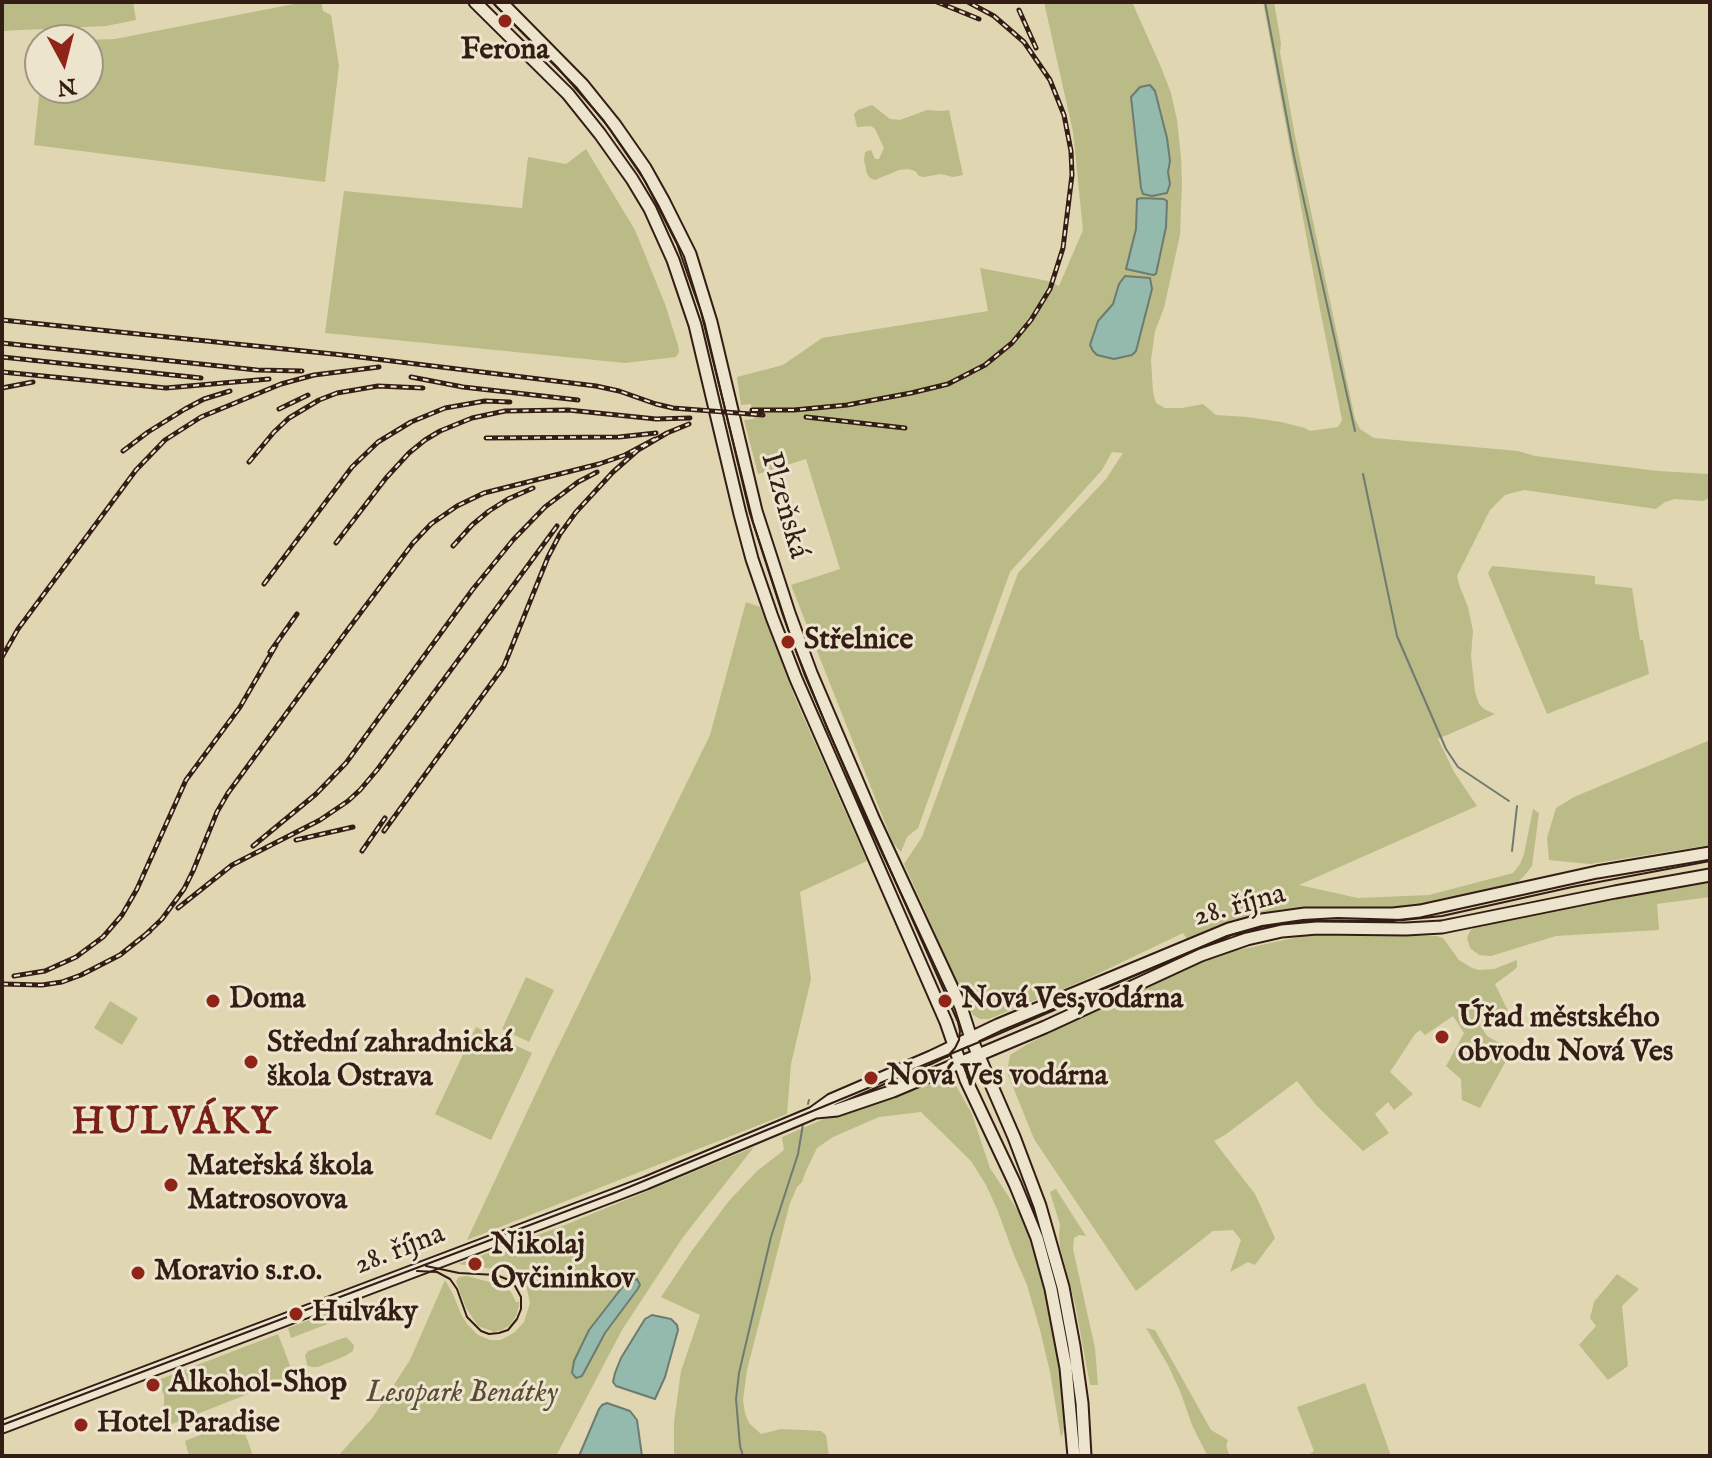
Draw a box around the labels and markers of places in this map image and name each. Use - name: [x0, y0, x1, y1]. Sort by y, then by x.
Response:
- marker: Ferona: [496, 12, 514, 30]
- place label: Ferona: [461, 34, 549, 70]
- place label: Střelnice: [804, 624, 913, 660]
- marker: Střelnice: [779, 633, 797, 651]
- place label: Doma: [229, 983, 305, 1019]
- place label: Nová Ves,vodárna: [961, 983, 1183, 1019]
- marker: Doma: [204, 992, 222, 1010]
- marker: Nová Ves,vodárna: [936, 992, 954, 1010]
- place label: Úřad městského obvodu Nová Ves: [1458, 1002, 1673, 1072]
- place label: Střední zahradnická škola Ostrava: [267, 1027, 513, 1098]
- marker: Úřad městského obvodu Nová Ves: [1433, 1028, 1451, 1046]
- marker: Střední zahradnická škola Ostrava: [242, 1053, 260, 1071]
- place label: Nová Ves vodárna: [887, 1060, 1108, 1096]
- marker: Nová Ves vodárna: [862, 1069, 880, 1087]
- place label: Mateřská škola Matrosovova: [187, 1150, 373, 1220]
- marker: Mateřská škola Matrosovova: [162, 1176, 180, 1194]
- place label: Nikolaj Ovčininkov: [491, 1229, 635, 1300]
- place label: Moravio s.r.o.: [154, 1255, 322, 1291]
- marker: Nikolaj Ovčininkov: [466, 1255, 484, 1273]
- marker: Moravio s.r.o.: [129, 1264, 147, 1282]
- place label: Hulváky: [312, 1296, 418, 1332]
- marker: Hulváky: [287, 1305, 305, 1323]
- place label: Alkohol-Shop: [169, 1367, 347, 1403]
- marker: Alkohol-Shop: [144, 1376, 162, 1394]
- place label: Hotel Paradise: [97, 1407, 280, 1443]
- marker: Hotel Paradise: [72, 1416, 90, 1434]

